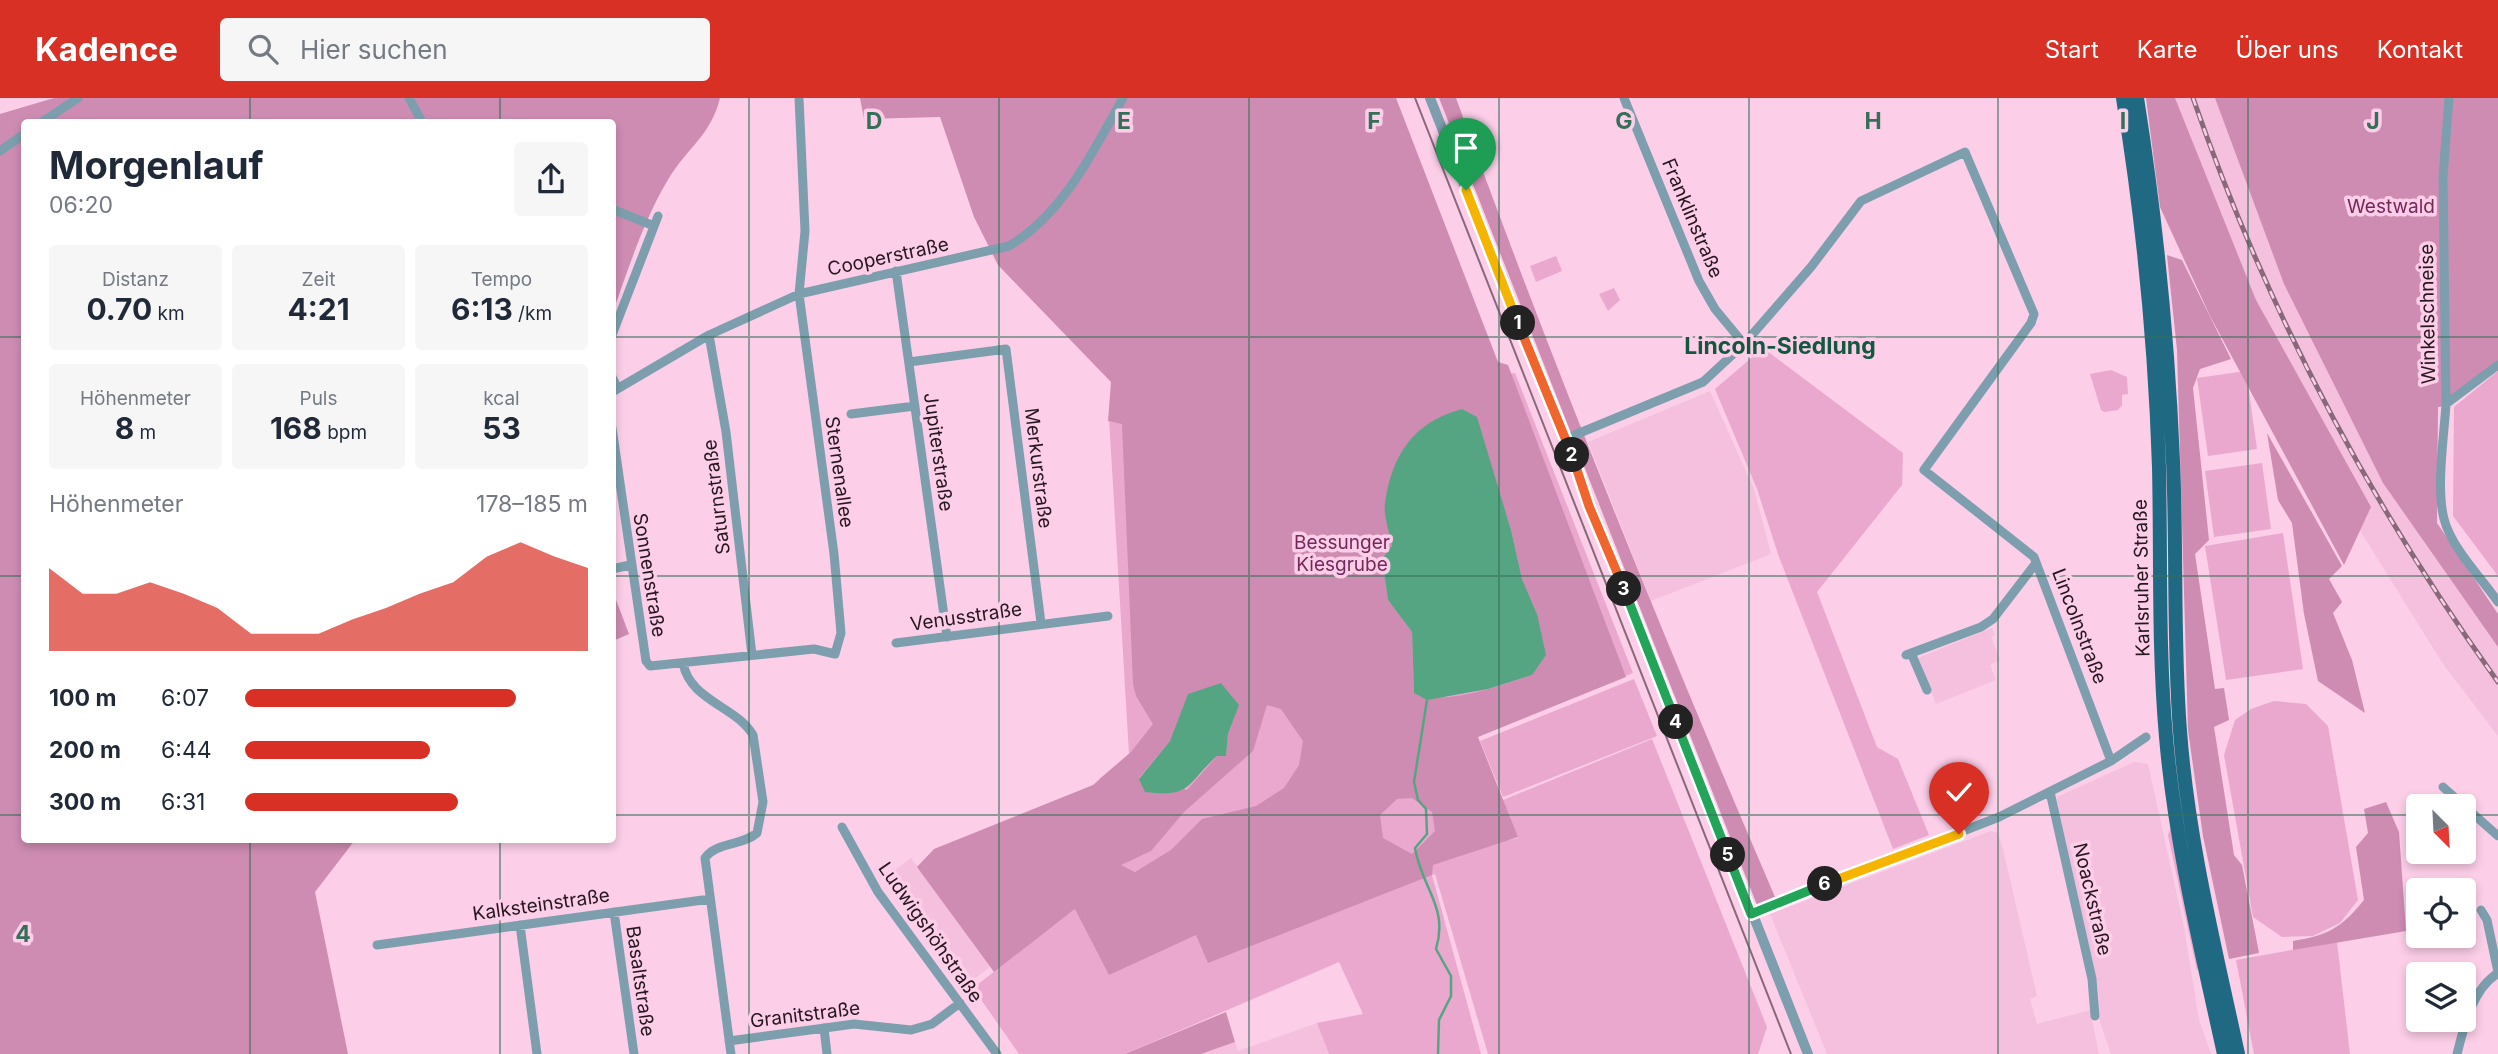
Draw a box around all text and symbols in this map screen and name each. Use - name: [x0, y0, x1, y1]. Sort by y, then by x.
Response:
- search box: [220, 18, 710, 81]
- text: Kadence: [35, 29, 178, 69]
- icon: search: [244, 30, 282, 68]
- text: Hier suchen: [300, 34, 448, 65]
- text: Start: [2045, 35, 2099, 64]
- text: Karte: [2137, 35, 2197, 64]
- text: Über uns: [2235, 35, 2339, 64]
- text: Kontakt: [2377, 35, 2463, 64]
- text: D: [866, 107, 882, 135]
- text: E: [1117, 107, 1131, 135]
- text: F: [1367, 107, 1381, 135]
- text: G: [1615, 107, 1633, 135]
- text: H: [1864, 107, 1882, 135]
- text: I: [2120, 107, 2126, 135]
- text: J: [2366, 107, 2380, 135]
- pin: [1436, 118, 1496, 190]
- icon: arrive: [1447, 129, 1485, 167]
- text: Morgenlauf: [49, 142, 264, 188]
- button: share: [514, 142, 588, 216]
- street label: Franklinstraße: [1657, 155, 1728, 281]
- text: 06:20: [49, 191, 113, 219]
- park label: Westwald: [2347, 195, 2435, 218]
- street label: Cooperstraße: [825, 232, 951, 281]
- street label: Winkelschneise: [2415, 244, 2440, 384]
- text: Distanz: [102, 268, 169, 291]
- text: Zeit: [302, 268, 335, 291]
- text: Tempo: [471, 268, 532, 291]
- text: 0.70: [86, 291, 152, 327]
- text: 4:21: [287, 291, 350, 327]
- text: 6:13: [451, 291, 513, 327]
- text: km: [152, 302, 185, 325]
- text: /km: [513, 302, 552, 325]
- pin: 1: [1500, 306, 1536, 341]
- text: 1: [1513, 311, 1522, 334]
- district label: Lincoln-Siedlung: [1684, 332, 1876, 360]
- text: Höhenmeter: [80, 387, 191, 410]
- text: Puls: [300, 387, 338, 410]
- text: kcal: [483, 387, 520, 410]
- street label: Jupiterstraße: [919, 391, 958, 513]
- street label: Merkurstraße: [1020, 406, 1057, 530]
- text: 8: [115, 410, 134, 446]
- text: 168: [270, 410, 322, 446]
- text: 53: [482, 410, 521, 446]
- street label: Sternenallee: [820, 415, 859, 529]
- text: m: [134, 421, 156, 444]
- text: bpm: [322, 421, 367, 444]
- street label: Saturnstraße: [698, 438, 735, 556]
- pin: 2: [1554, 438, 1590, 472]
- text: 2: [1566, 443, 1577, 466]
- text: Höhenmeter: [49, 490, 183, 518]
- text: 178–185 m: [476, 490, 588, 518]
- street label: Karlsruher Straße: [2129, 499, 2154, 657]
- street label: Sonnenstraße: [628, 511, 671, 639]
- park label: Bessunger Kiesgrube: [1294, 531, 1390, 576]
- street label: Lincolnstraße: [2047, 565, 2112, 687]
- pin: 3: [1606, 572, 1642, 606]
- text: 3: [1617, 577, 1630, 600]
- street label: Venusstraße: [909, 597, 1023, 636]
- text: 100 m: [49, 684, 116, 712]
- text: 6:07: [161, 684, 209, 712]
- pin: 4: [1658, 704, 1694, 740]
- text: 4: [1669, 710, 1682, 733]
- text: 200 m: [49, 736, 121, 764]
- text: 6:44: [161, 736, 212, 764]
- pin: [1929, 762, 1989, 834]
- icon: check: [1940, 773, 1978, 811]
- text: 300 m: [49, 788, 121, 816]
- text: 6:31: [161, 788, 205, 816]
- north arrow: [2406, 794, 2476, 864]
- map controls: [2406, 794, 2476, 1032]
- pin: 5: [1710, 838, 1746, 872]
- street label: Noackstraße: [2068, 841, 2117, 958]
- text: 5: [1721, 843, 1734, 866]
- street label: Ludwigshöhstraße: [874, 858, 988, 1007]
- pin: 6: [1808, 866, 1842, 902]
- text: 6: [1818, 872, 1831, 895]
- button: locate: [2406, 878, 2476, 948]
- street label: Kalksteinstraße: [471, 883, 611, 926]
- text: 4: [15, 920, 31, 948]
- street label: Basaltstraße: [621, 924, 660, 1038]
- button: layers: [2406, 962, 2476, 1032]
- street label: Granitstraße: [749, 996, 861, 1033]

